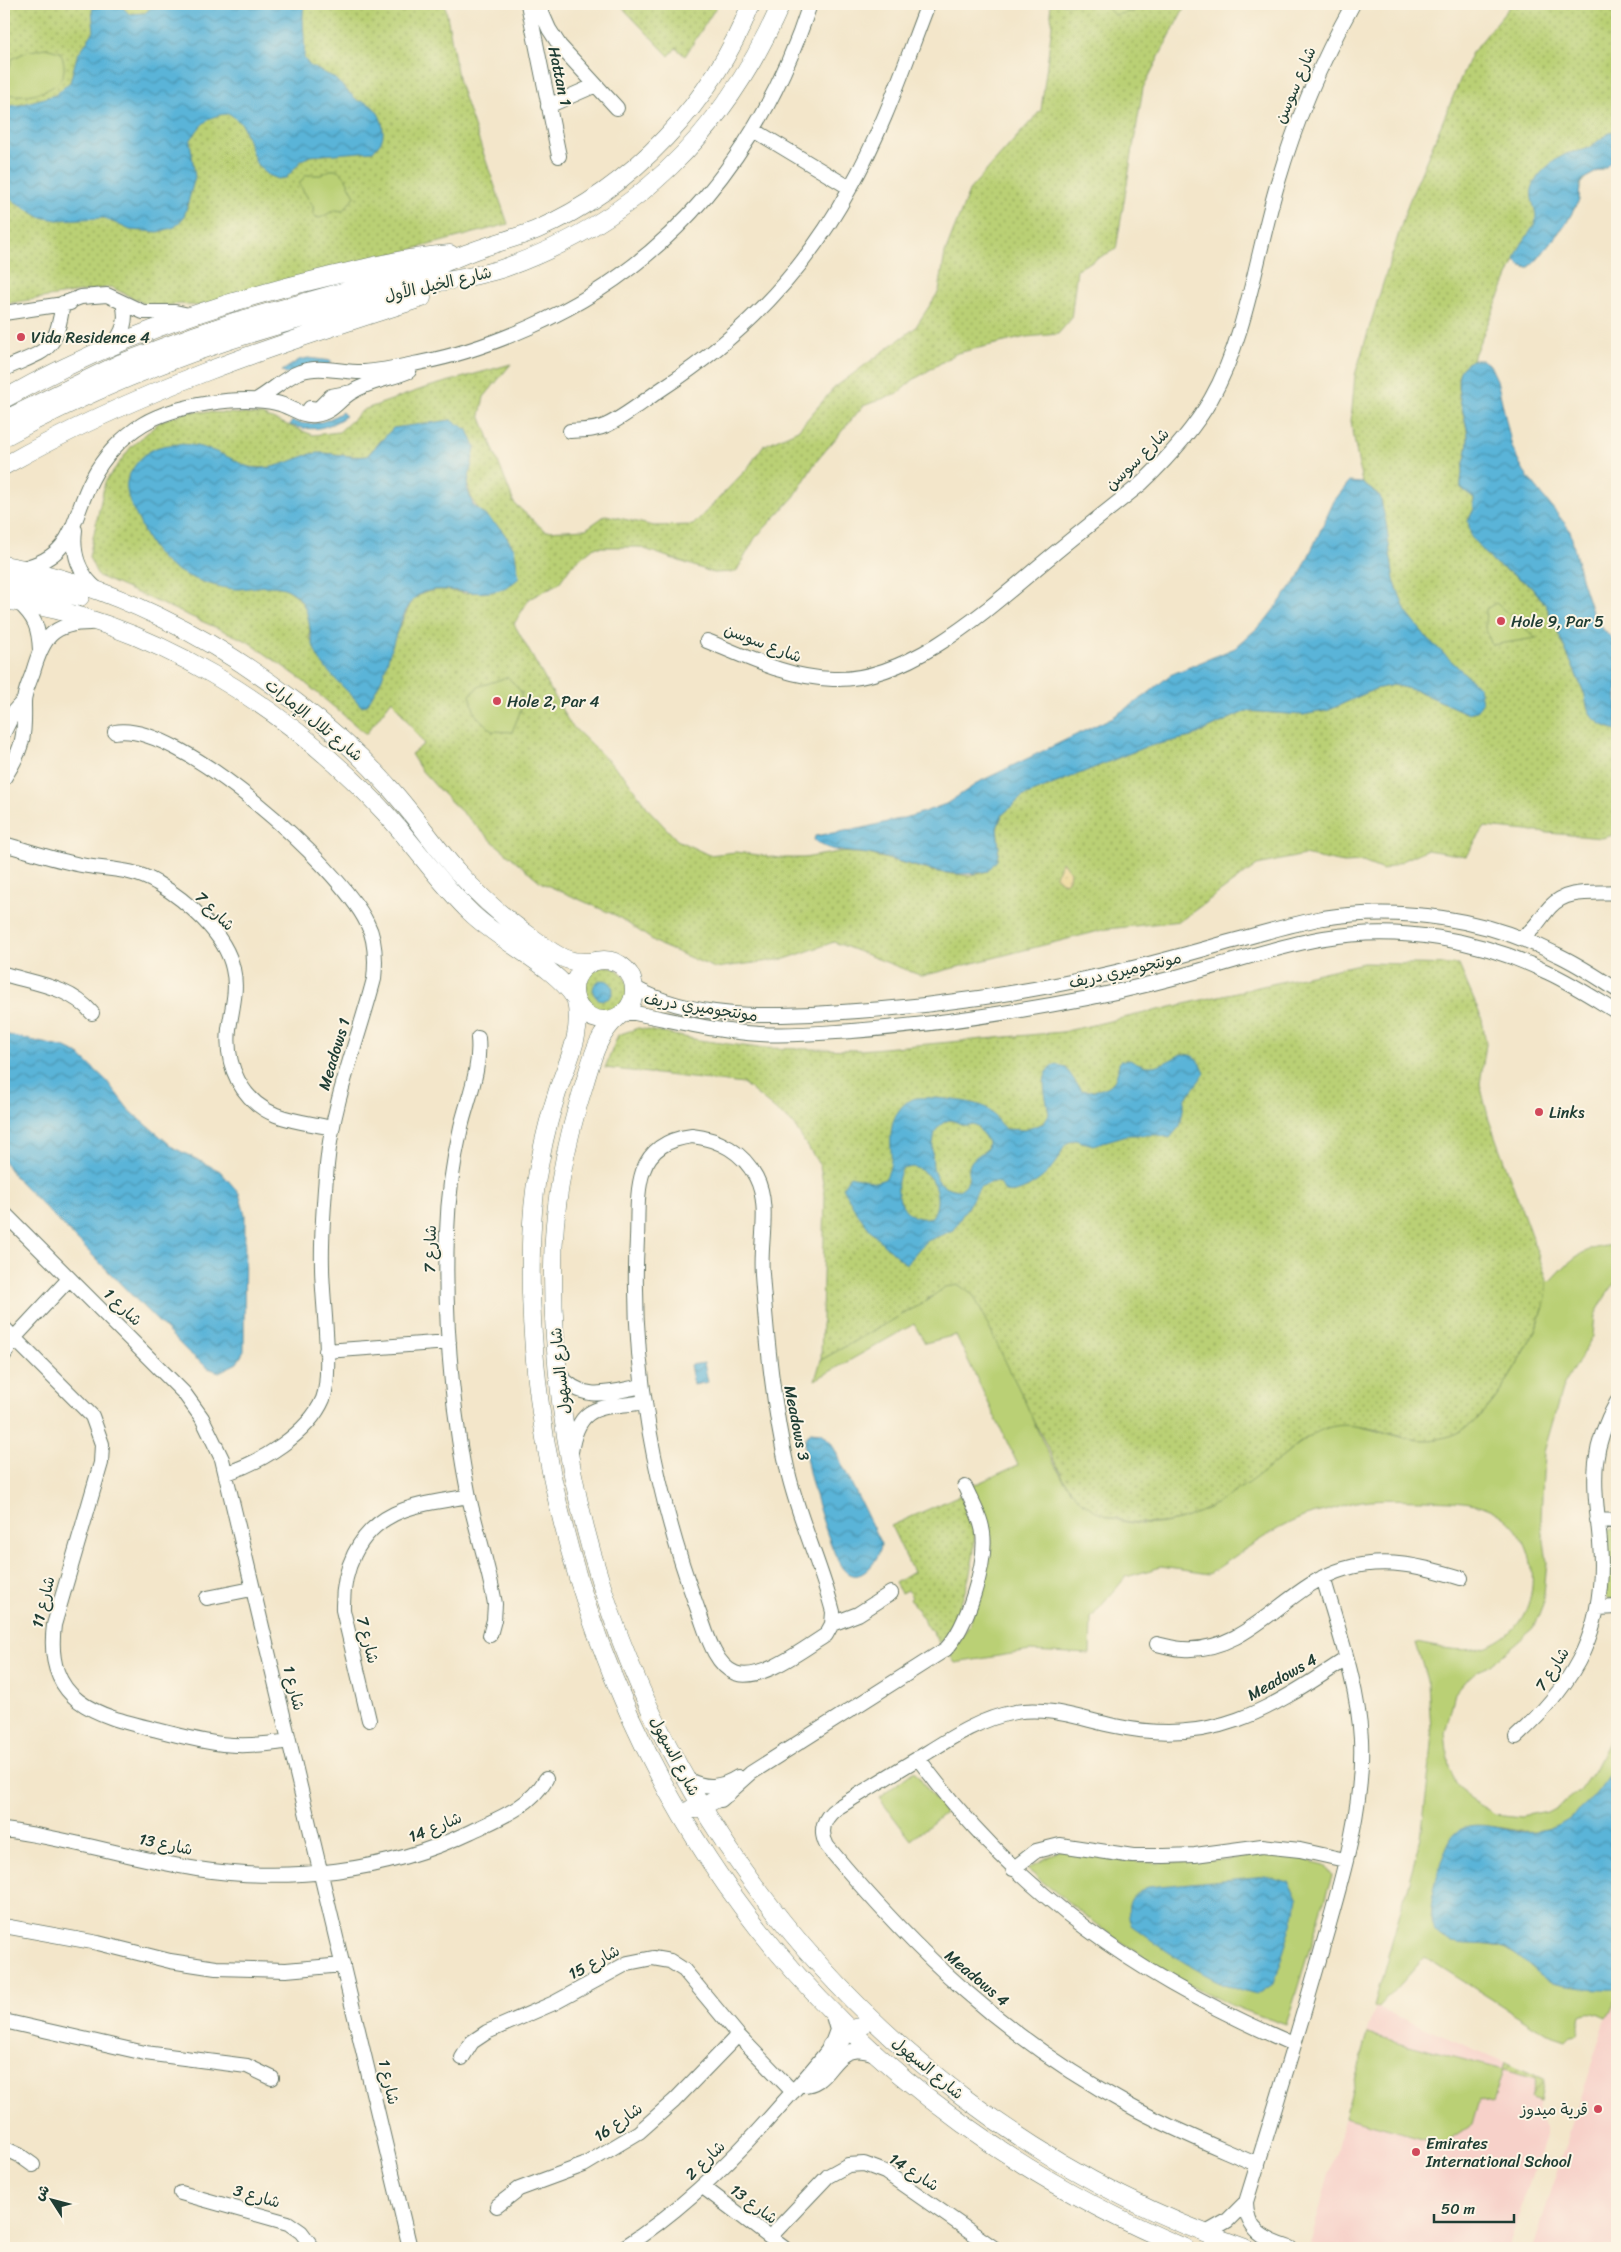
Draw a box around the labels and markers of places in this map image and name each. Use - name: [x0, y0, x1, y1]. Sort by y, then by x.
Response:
- place label: Vida Residence 4: [31, 323, 150, 352]
- marker: Vida Residence 4: [15, 331, 27, 343]
- place label: Hole 9, Par 5: [1511, 607, 1604, 636]
- marker: Hole 9, Par 5: [1495, 615, 1507, 627]
- place label: Hole 2, Par 4: [507, 687, 600, 716]
- marker: Hole 2, Par 4: [491, 695, 503, 707]
- place label: Links: [1549, 1098, 1585, 1127]
- marker: Links: [1533, 1106, 1545, 1118]
- place label: قرية ميدوز: [1519, 2095, 1588, 2124]
- marker: قرية ميدوز: [1592, 2103, 1604, 2115]
- place label: Emirates International School: [1425, 2129, 1572, 2176]
- marker: Emirates International School: [1410, 2146, 1422, 2158]

